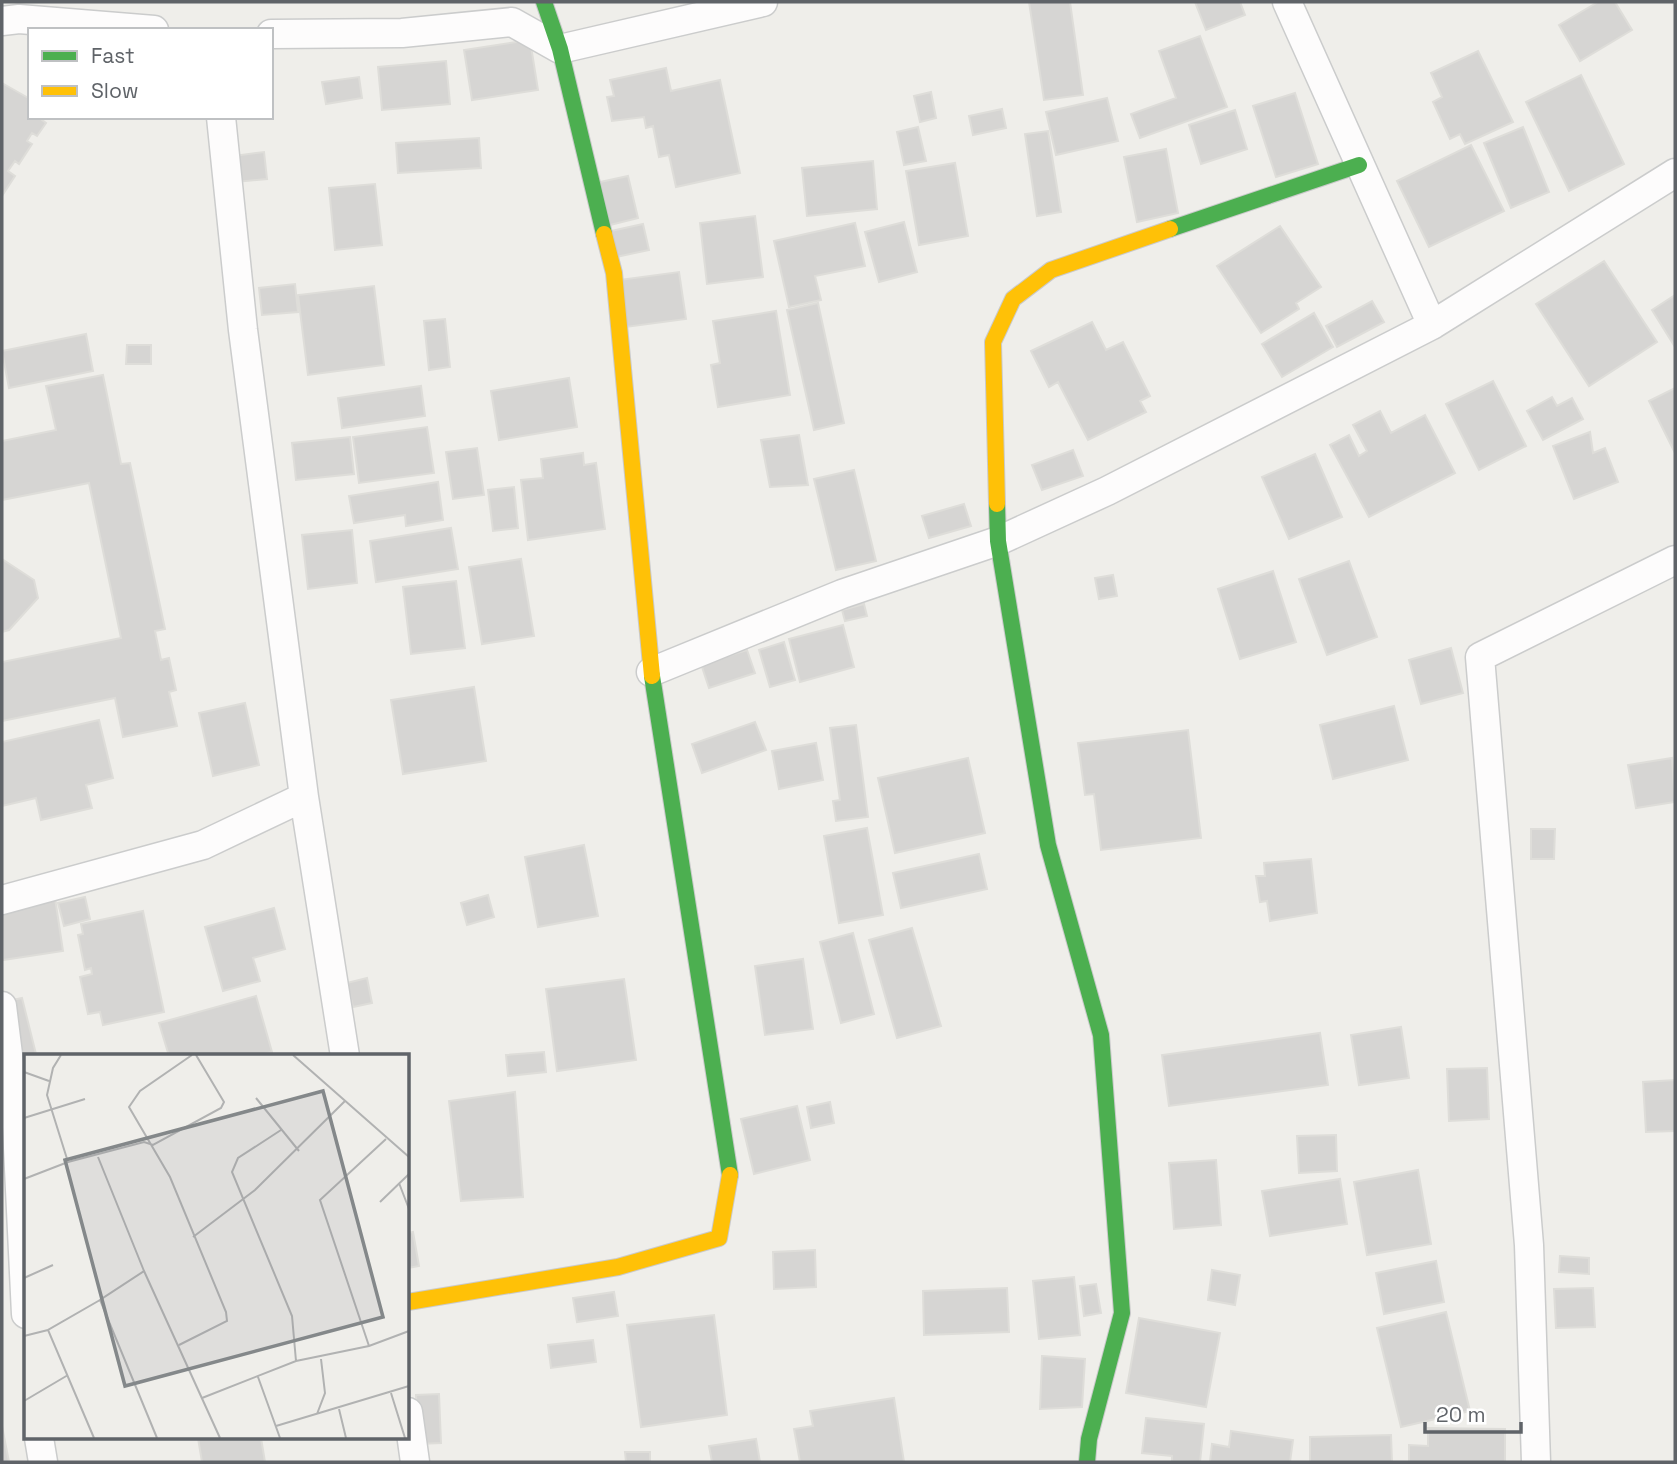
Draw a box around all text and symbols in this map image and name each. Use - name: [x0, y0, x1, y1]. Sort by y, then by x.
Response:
- legend: [28, 28, 273, 119]
- text: Fast: [91, 42, 135, 69]
- text: Slow: [91, 77, 139, 104]
- inset map: [24, 1054, 410, 1440]
- scale bar: [1425, 1390, 1521, 1434]
- text: 20 m: [1436, 1401, 1486, 1428]

